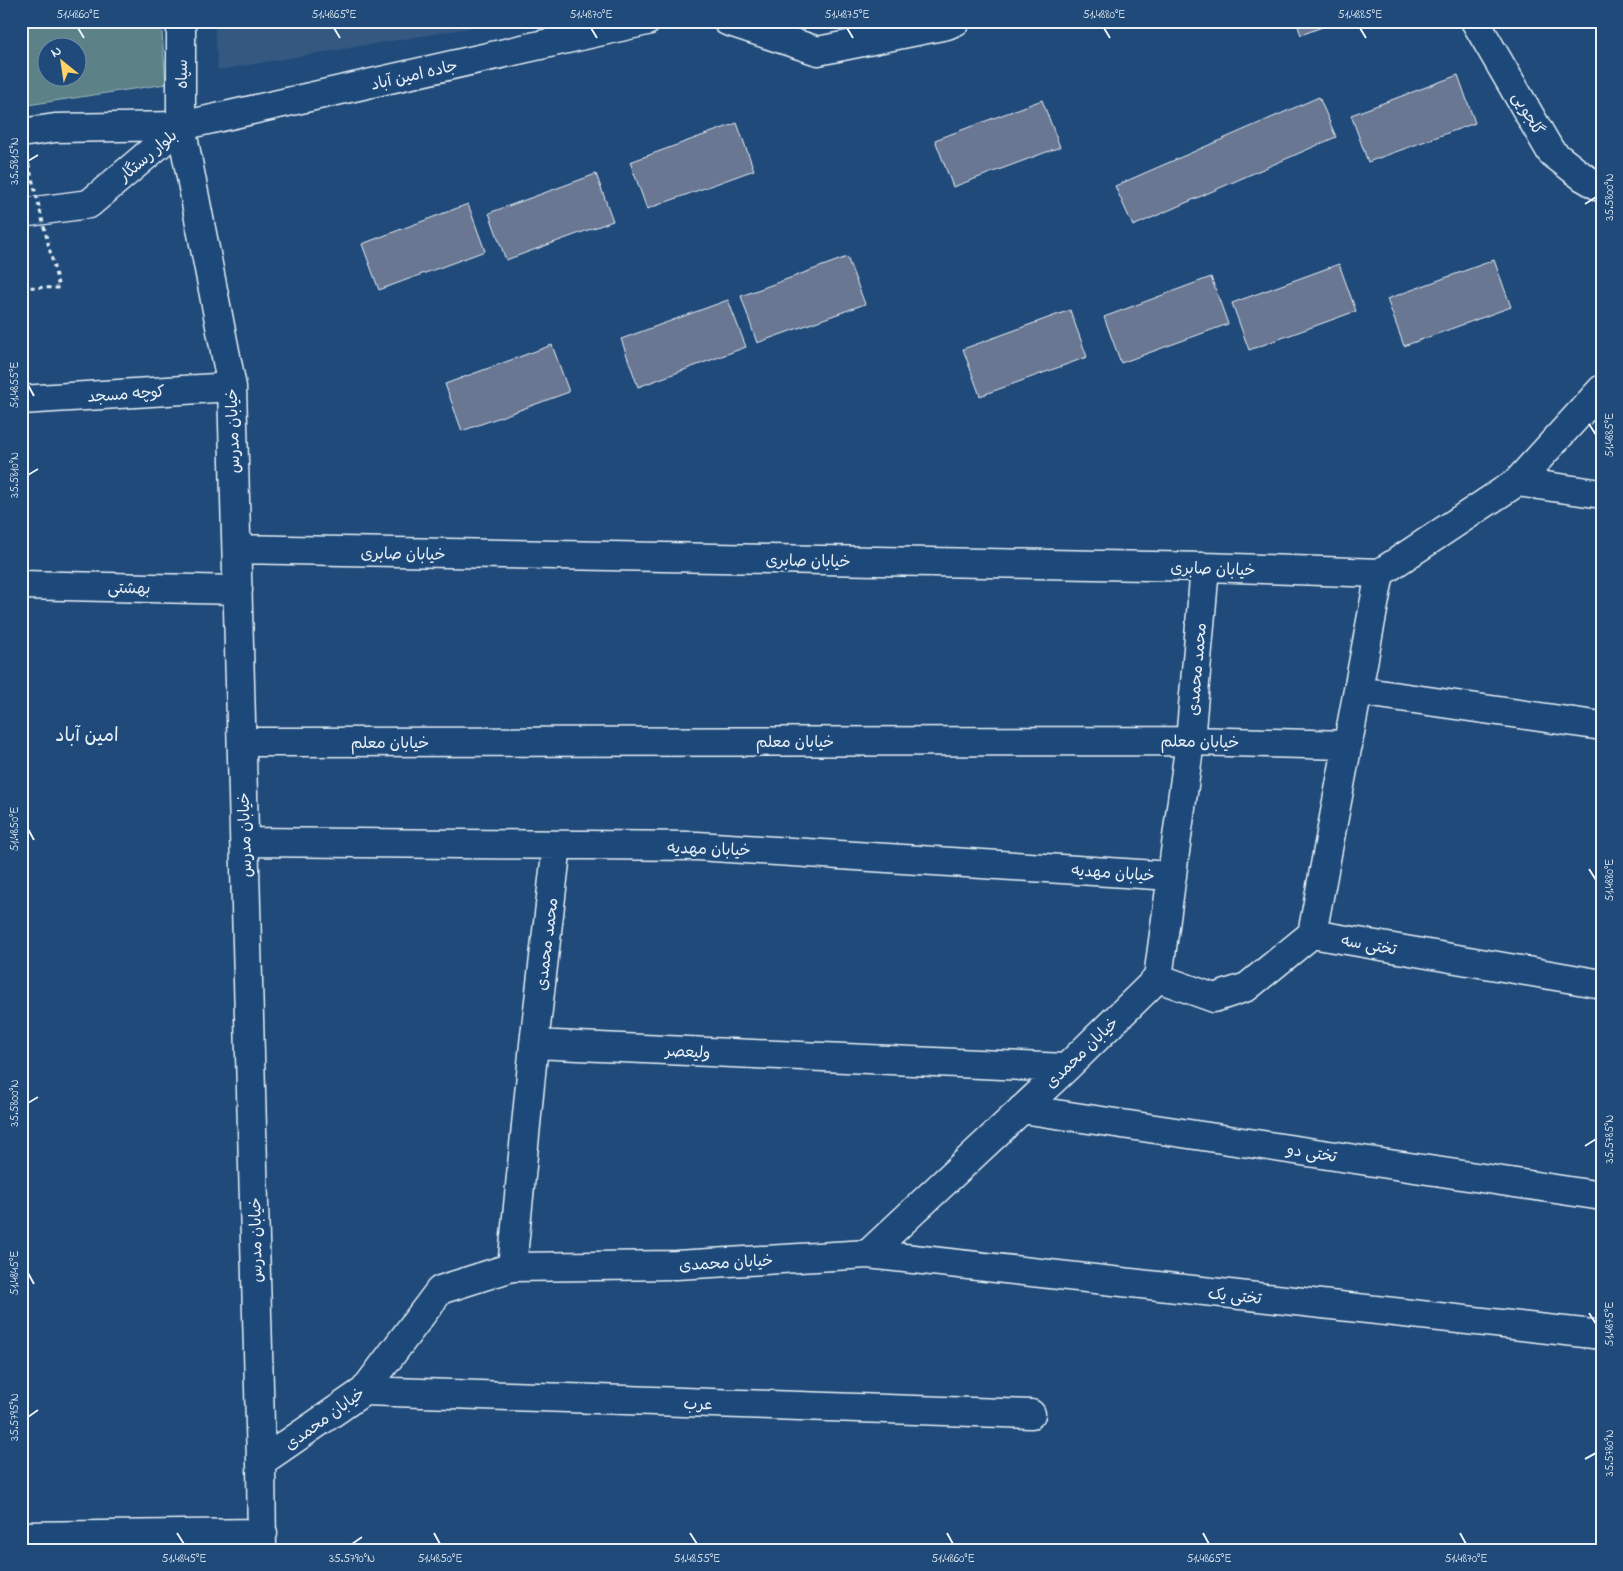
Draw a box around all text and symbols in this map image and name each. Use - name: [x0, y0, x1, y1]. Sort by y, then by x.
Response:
- text: 51.4860°E: [56, 6, 100, 24]
- text: 51.4865°E: [311, 6, 357, 24]
- text: 51.4870°E: [569, 6, 613, 24]
- text: 51.4875°E: [825, 6, 869, 24]
- text: 51.4880°E: [1083, 6, 1125, 24]
- text: 51.4885°E: [1338, 6, 1382, 24]
- north arrow: [38, 38, 88, 88]
- text: N: [47, 41, 66, 63]
- street label: جاده امین آباد: [369, 54, 460, 98]
- street label: سپاه: [171, 59, 195, 89]
- street label: گلجویی: [1505, 88, 1549, 140]
- street label: بلوار رستگار: [113, 125, 183, 189]
- text: 35.5815°N: [6, 137, 24, 185]
- text: 35.5800°N: [1601, 173, 1619, 221]
- text: 51.4855°E: [6, 362, 24, 408]
- street label: کوچه مسجد: [87, 380, 166, 410]
- street label: خیابان مدرس: [221, 388, 247, 474]
- text: 51.4885°E: [1601, 413, 1619, 457]
- text: 35.5810°N: [6, 452, 24, 498]
- street label: خیابان صابری: [360, 542, 446, 568]
- street label: خیابان صابری: [765, 549, 851, 575]
- street label: خیابان صابری: [1170, 557, 1256, 583]
- street label: بهشتی: [107, 577, 151, 601]
- street label: محمد محمدی: [1182, 622, 1214, 717]
- district label: امین آباد: [55, 723, 119, 750]
- street label: خیابان معلم: [1160, 730, 1240, 756]
- street label: خیابان معلم: [756, 731, 834, 755]
- street label: خیابان معلم: [351, 732, 429, 756]
- street label: خیابان مدرس: [233, 792, 259, 878]
- text: 51.4850°E: [6, 806, 24, 852]
- street label: خیابان مهدیه: [667, 837, 751, 863]
- street label: خیابان مهدیه: [1070, 859, 1155, 889]
- text: 51.4880°E: [1601, 859, 1619, 901]
- street label: محمد محمدی: [530, 896, 566, 992]
- street label: تختی سه: [1339, 929, 1399, 963]
- street label: خیابان محمدی: [1040, 1012, 1125, 1095]
- street label: ولیعصر: [663, 1040, 711, 1066]
- text: 35.5800°N: [6, 1079, 24, 1127]
- text: 35.5785°N: [1601, 1115, 1619, 1163]
- street label: تختی دو: [1283, 1138, 1339, 1170]
- street label: خیابان مدرس: [244, 1197, 270, 1283]
- street label: خیابان محمدی: [678, 1250, 774, 1278]
- text: 51.4845°E: [6, 1251, 24, 1295]
- street label: تختی یک: [1207, 1282, 1263, 1312]
- text: 51.4875°E: [1601, 1302, 1619, 1346]
- street label: خیابان محمدی: [280, 1382, 370, 1457]
- street label: عرب: [683, 1392, 713, 1418]
- text: 35.5795°N: [6, 1393, 24, 1441]
- text: 35.5780°N: [1601, 1429, 1619, 1477]
- text: 51.4845°E: [162, 1550, 206, 1568]
- text: 35.5790°N: [329, 1550, 375, 1568]
- text: 51.4850°E: [417, 1550, 463, 1568]
- text: 51.4855°E: [674, 1550, 720, 1568]
- text: 51.4860°E: [931, 1550, 975, 1568]
- text: 51.4865°E: [1186, 1550, 1232, 1568]
- text: 51.4870°E: [1444, 1550, 1488, 1568]

